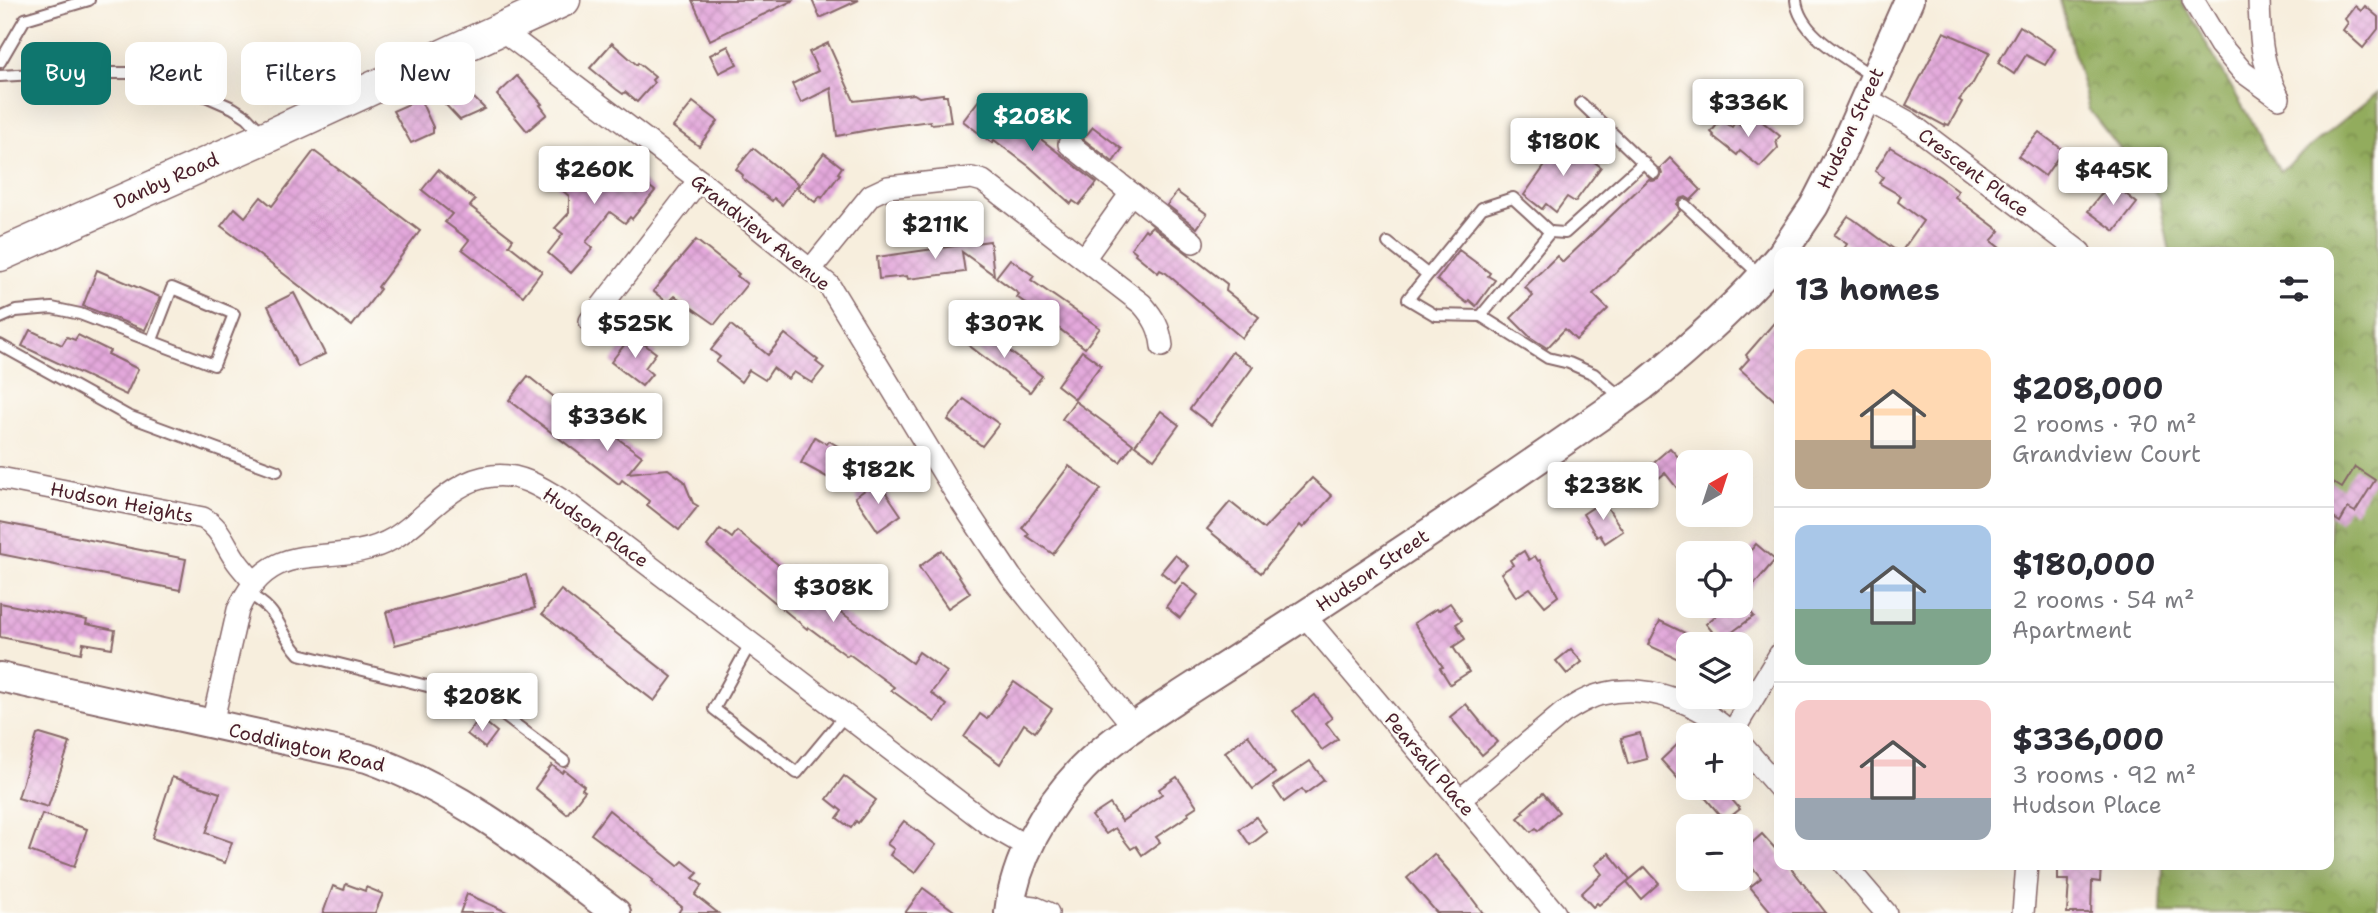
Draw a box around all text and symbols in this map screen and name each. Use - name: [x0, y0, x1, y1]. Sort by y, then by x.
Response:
- chip: Buy: [21, 42, 111, 105]
- chip: Rent: [125, 42, 227, 105]
- chip: Filters: [241, 42, 361, 105]
- chip: New: [375, 42, 475, 105]
- street label: Hudson Street: [1811, 63, 1890, 193]
- pin: $336K: [1699, 80, 1797, 139]
- text: $336K: [1708, 87, 1788, 117]
- pin: $208K: [983, 94, 1081, 153]
- text: $208K: [993, 101, 1071, 131]
- pin: $180K: [1514, 118, 1612, 178]
- street label: Crescent Place: [1913, 122, 2034, 222]
- text: $180K: [1526, 126, 1600, 156]
- street label: Danby Road: [110, 146, 222, 215]
- pin: $260K: [545, 146, 643, 206]
- pin: $445K: [2064, 148, 2162, 207]
- text: $260K: [555, 154, 633, 184]
- text: $445K: [2074, 155, 2152, 185]
- street label: Grandview Avenue: [686, 168, 836, 297]
- pin: $211K: [886, 202, 984, 261]
- text: $211K: [902, 209, 968, 239]
- text: 13 homes: [1795, 269, 1940, 310]
- icon: filters: [2275, 270, 2313, 308]
- pin: $525K: [586, 300, 684, 360]
- pin: $307K: [955, 300, 1053, 360]
- text: $525K: [597, 308, 673, 338]
- text: $307K: [964, 308, 1044, 338]
- text: $208,000: [2012, 368, 2164, 409]
- icon: home: [1851, 377, 1935, 461]
- pin: $336K: [558, 393, 656, 453]
- text: $336K: [567, 401, 647, 431]
- text: 2 rooms · 70 m²: [2012, 409, 2197, 439]
- text: Grandview Court: [2012, 439, 2201, 469]
- pin: $182K: [829, 447, 927, 506]
- north arrow: [1676, 450, 1754, 527]
- map controls: [1676, 450, 1753, 891]
- text: $182K: [842, 454, 914, 484]
- pin: $238K: [1554, 462, 1652, 522]
- text: $238K: [1564, 470, 1642, 500]
- street label: Hudson Heights: [48, 476, 196, 529]
- street label: Hudson Place: [538, 482, 654, 573]
- street label: Hudson Street: [1311, 523, 1434, 617]
- button: locate: [1676, 541, 1753, 618]
- text: $180,000: [2012, 544, 2155, 585]
- icon: home: [1851, 553, 1935, 637]
- pin: $308K: [784, 564, 882, 624]
- text: $308K: [793, 572, 873, 602]
- text: 2 rooms · 54 m²: [2012, 585, 2195, 615]
- text: Apartment: [2012, 615, 2132, 645]
- button: layers: [1676, 632, 1753, 709]
- pin: $208K: [433, 674, 531, 733]
- text: $208K: [443, 681, 521, 711]
- street label: Pearsall Place: [1379, 707, 1480, 821]
- street label: Coddington Road: [226, 717, 387, 778]
- text: $336,000: [2012, 719, 2164, 760]
- button: +: [1676, 723, 1753, 800]
- icon: home: [1851, 728, 1935, 812]
- text: 3 rooms · 92 m²: [2012, 760, 2196, 790]
- text: Hudson Place: [2012, 790, 2162, 820]
- button: −: [1676, 814, 1753, 891]

